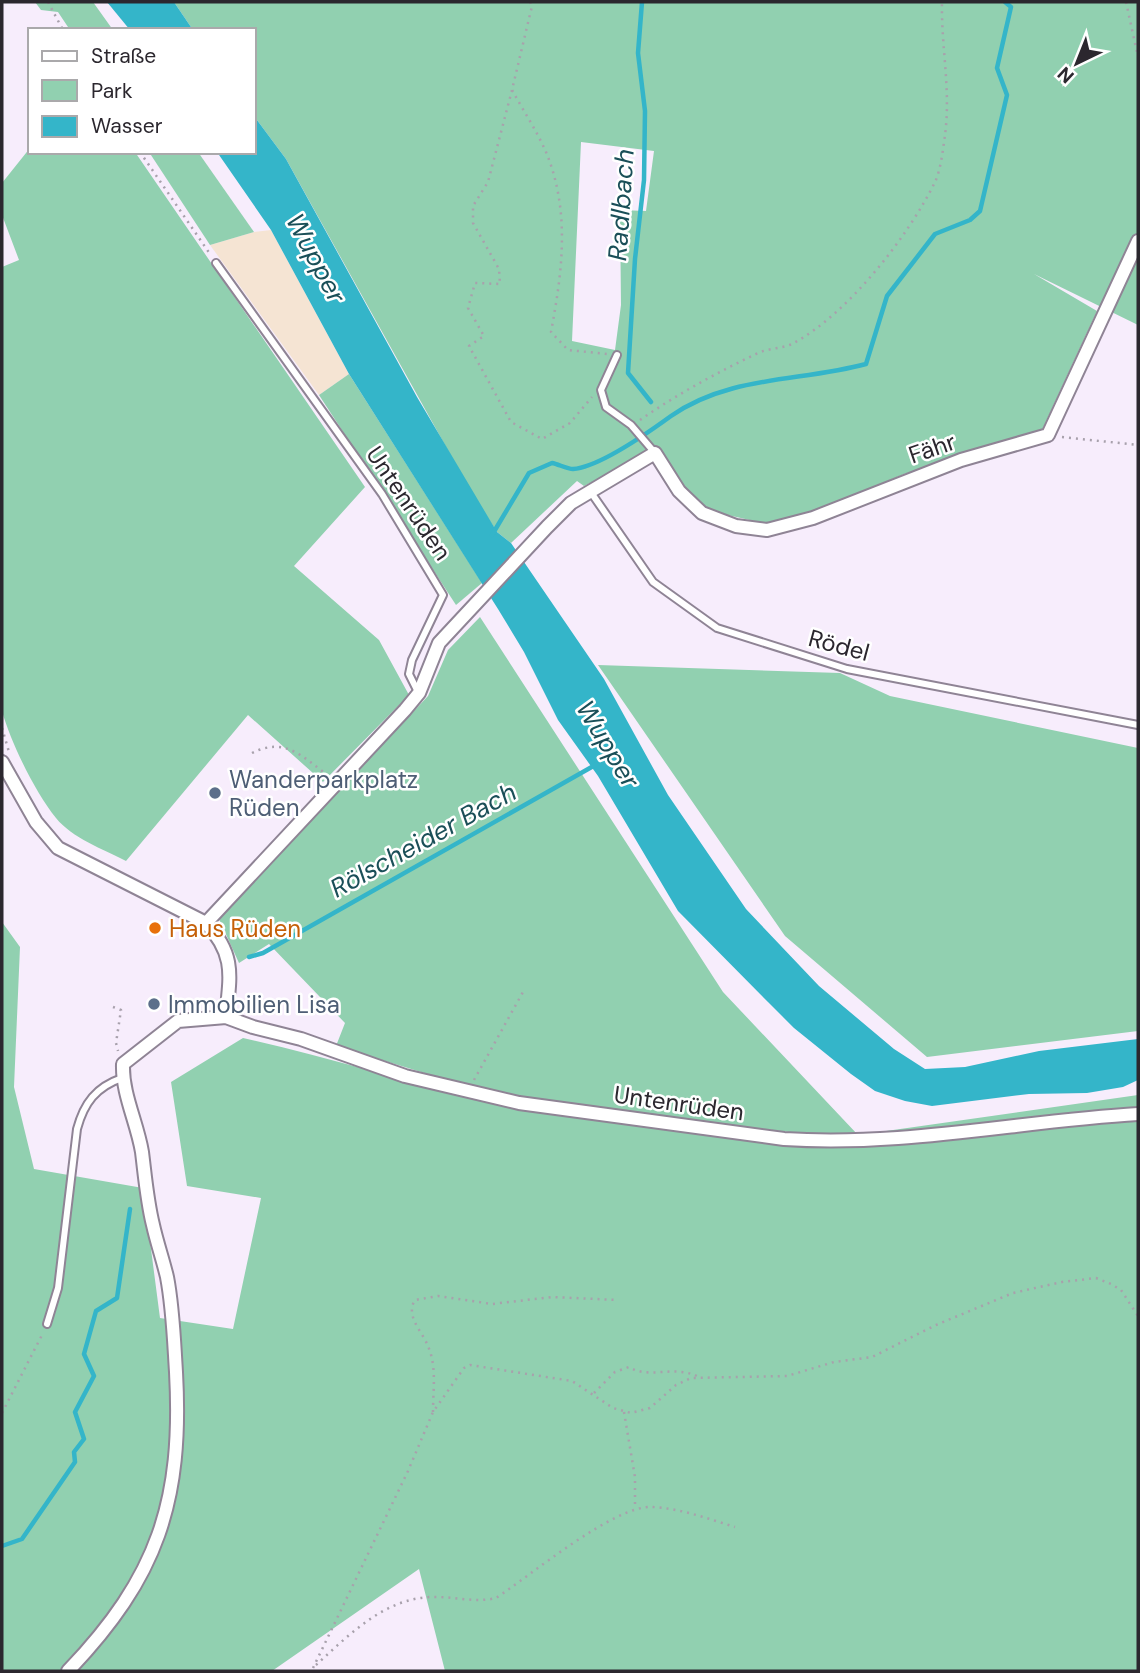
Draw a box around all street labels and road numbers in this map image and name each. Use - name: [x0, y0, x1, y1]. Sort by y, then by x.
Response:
- street label: Fähr: [904, 426, 960, 470]
- street label: Untenrüden: [360, 440, 458, 566]
- street label: Rödel: [805, 622, 873, 668]
- street label: Untenrüden: [612, 1079, 746, 1127]

